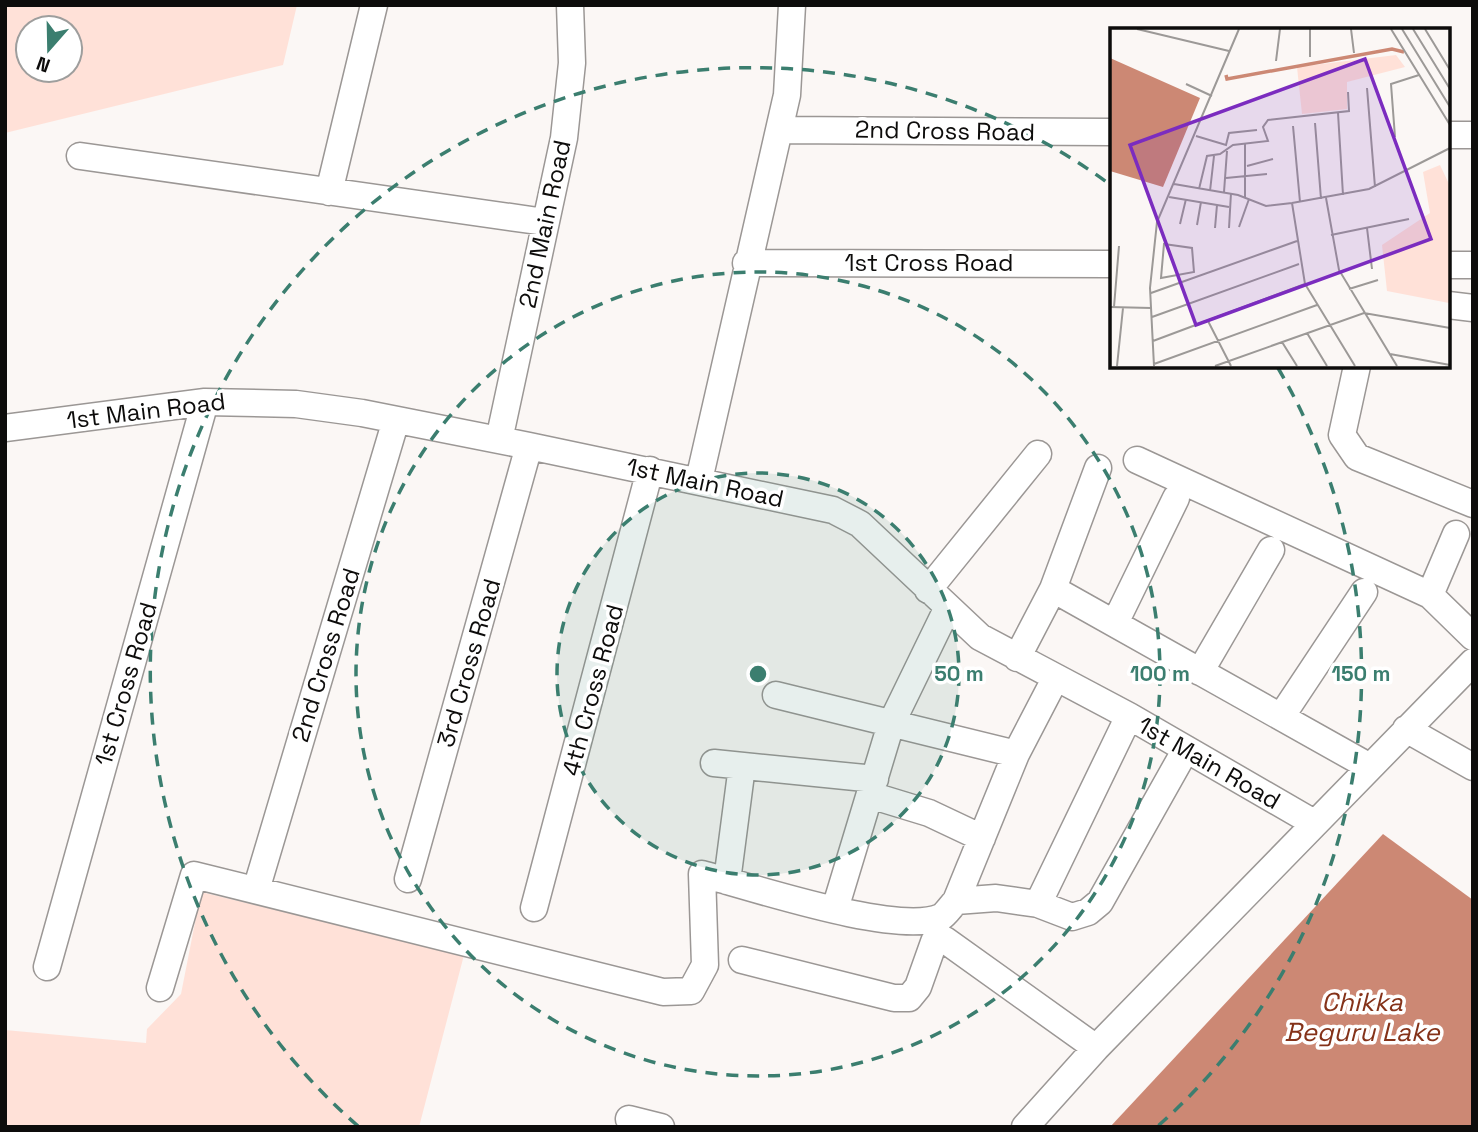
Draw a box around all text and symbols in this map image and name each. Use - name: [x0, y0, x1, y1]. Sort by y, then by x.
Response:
- north arrow: [14, 14, 84, 84]
- inset map: [1110, 28, 1450, 368]
- text: N: [33, 51, 54, 78]
- street label: 2nd Cross Road: [855, 113, 1035, 148]
- street label: 2nd Main Road: [512, 137, 577, 311]
- street label: 1st Cross Road: [845, 247, 1013, 278]
- street label: 1st Main Road: [65, 385, 227, 436]
- street label: 1st Main Road: [624, 451, 787, 514]
- street label: 2nd Cross Road: [284, 564, 367, 745]
- street label: 3rd Cross Road: [430, 575, 507, 751]
- street label: 1st Cross Road: [87, 598, 164, 769]
- street label: 4th Cross Road: [555, 601, 630, 779]
- text: 50 m: [934, 660, 984, 687]
- text: 100 m: [1130, 660, 1190, 687]
- text: 150 m: [1332, 660, 1390, 687]
- centre of rings: [746, 662, 770, 686]
- street label: 1st Main Road: [1132, 709, 1286, 816]
- water label: Chikka Beguru Lake: [1284, 985, 1441, 1049]

